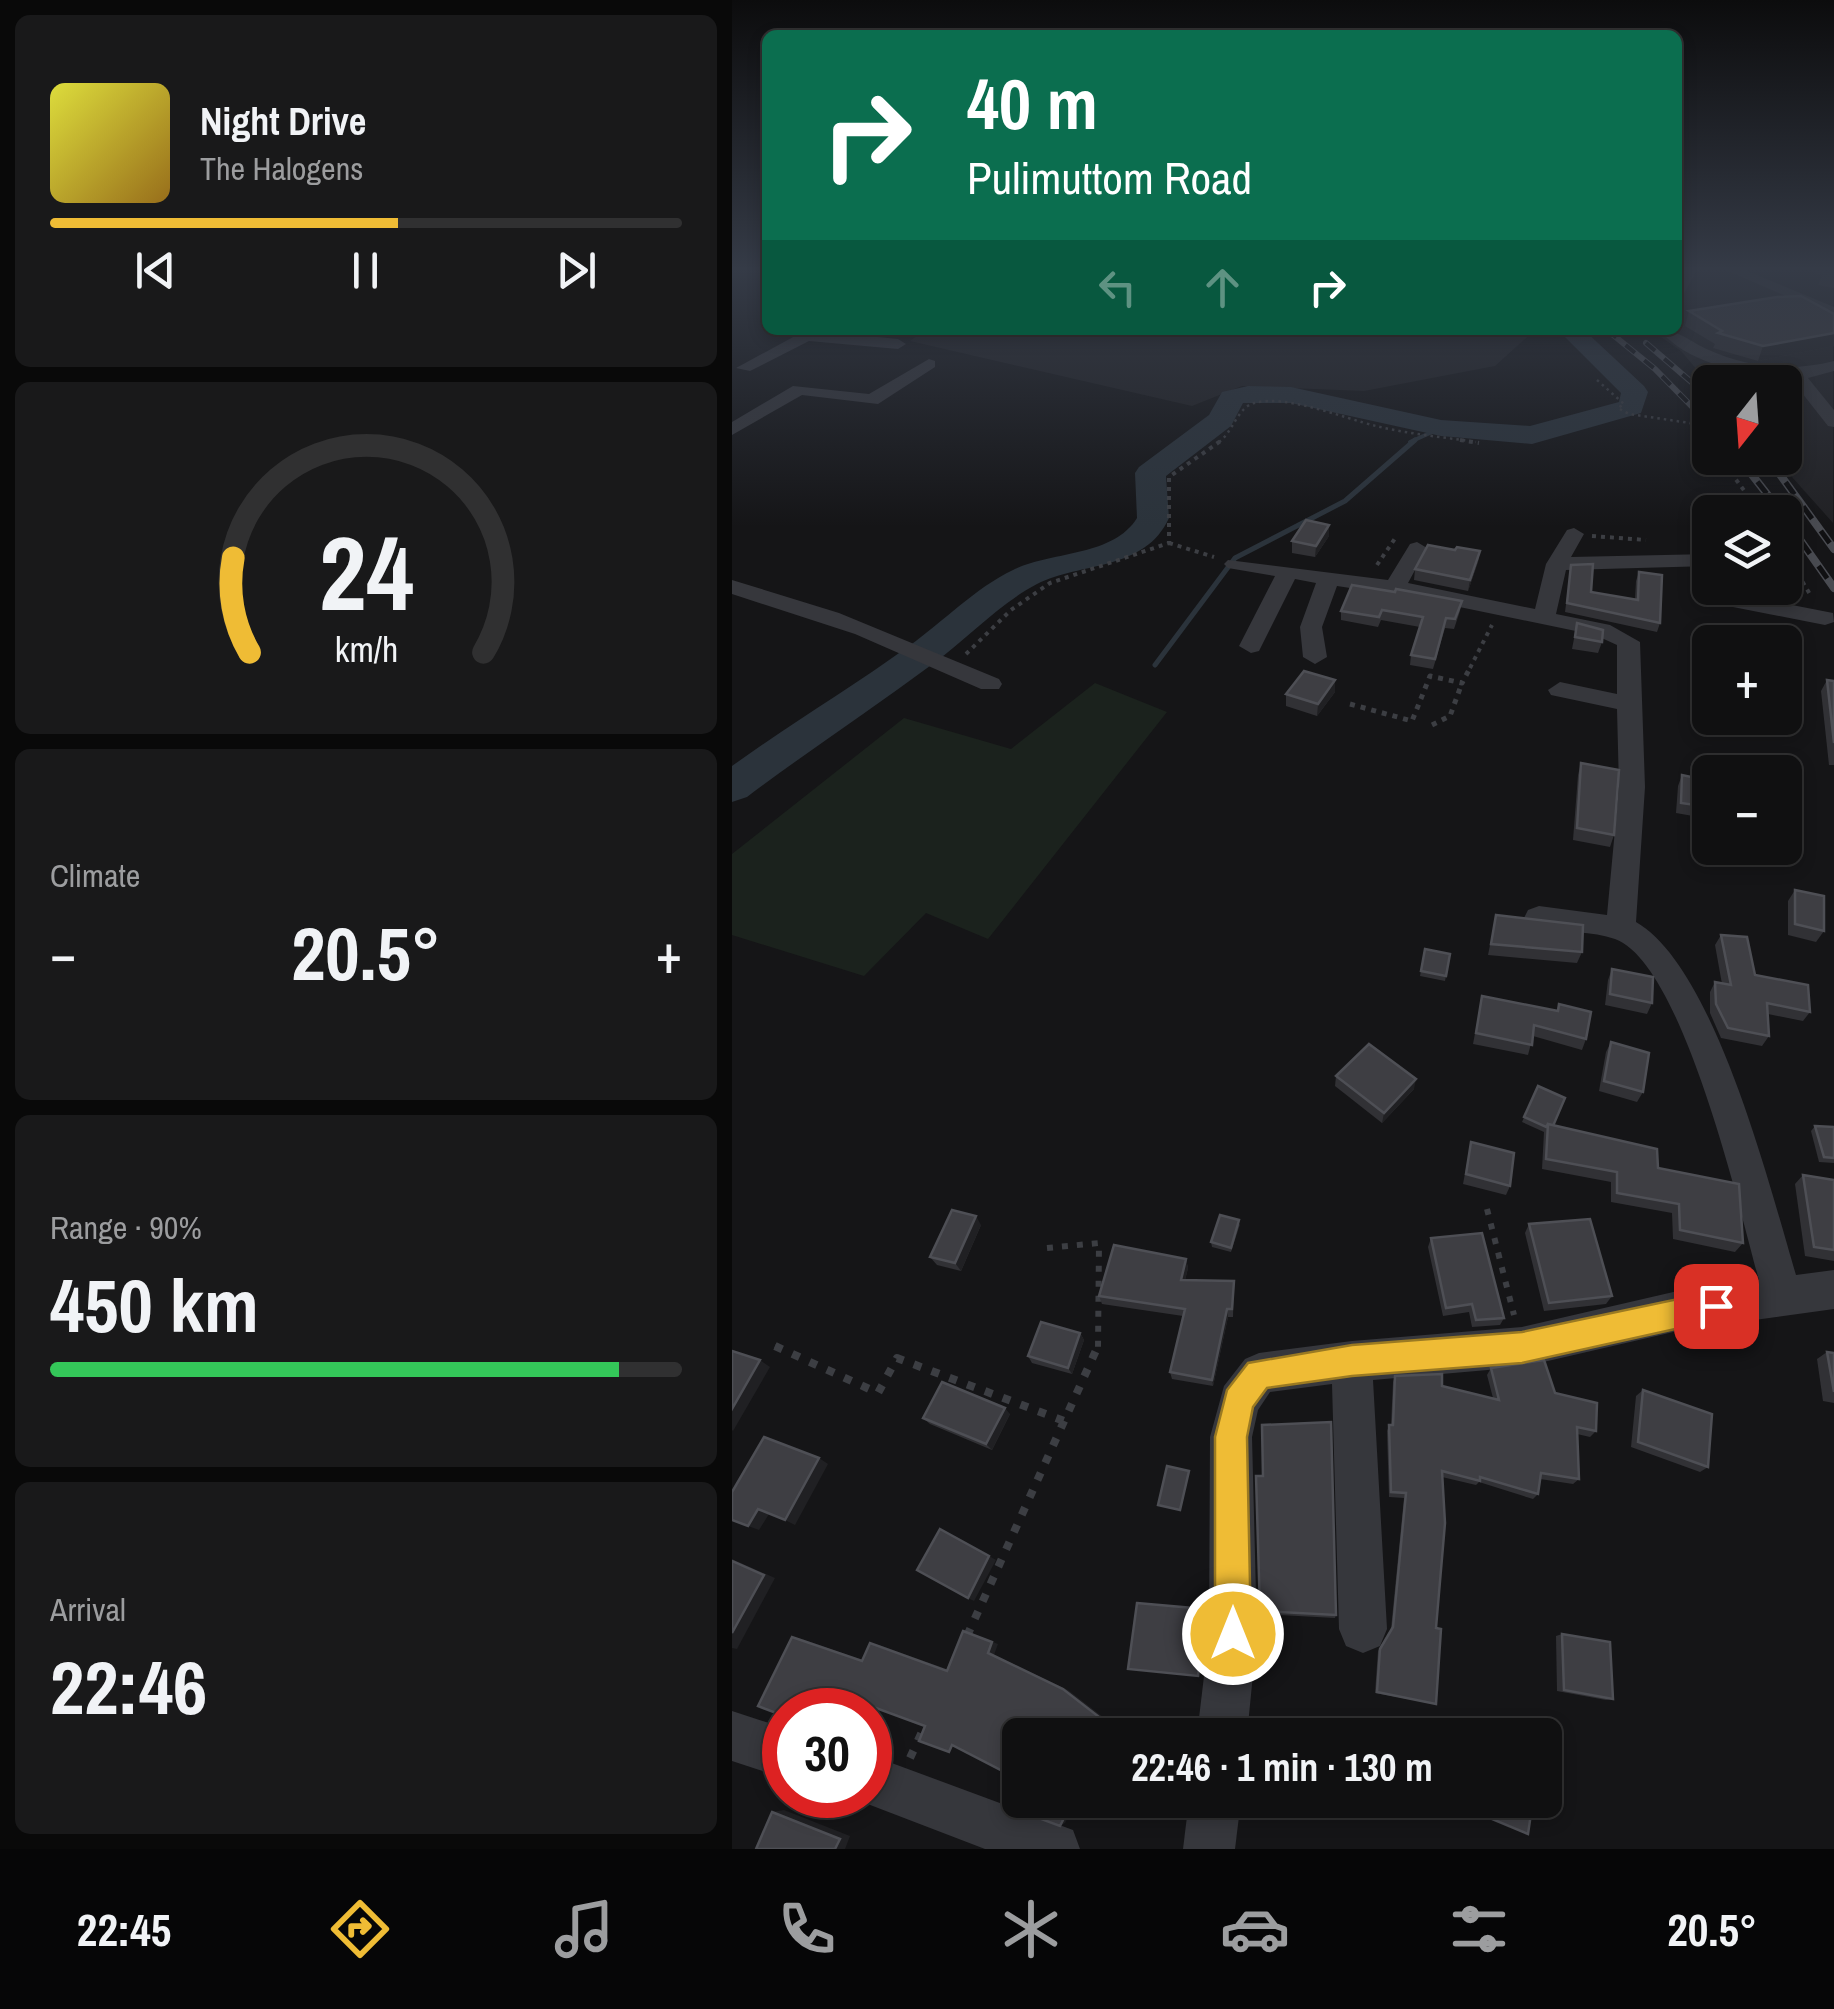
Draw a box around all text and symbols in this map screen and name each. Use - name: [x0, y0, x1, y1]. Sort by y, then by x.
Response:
- text: 40 m: [967, 57, 1098, 151]
- icon: right: [802, 70, 932, 200]
- text: Night Drive: [200, 96, 366, 147]
- text: The Halogens: [200, 147, 363, 190]
- text: Pulimuttom Road: [967, 147, 1252, 208]
- icon: previous: [128, 243, 183, 298]
- icon: pause: [338, 243, 393, 298]
- icon: next: [549, 243, 604, 298]
- icon: left: [1090, 260, 1145, 315]
- icon: ahead: [1195, 260, 1250, 315]
- icon: right: [1300, 260, 1355, 315]
- north arrow: [1692, 365, 1802, 475]
- map controls: [1692, 365, 1802, 865]
- button: layers: [1692, 495, 1802, 605]
- text: 24: [319, 502, 413, 642]
- text: km/h: [334, 625, 398, 673]
- button: +: [1692, 625, 1802, 735]
- button: −: [1692, 755, 1802, 865]
- text: Climate: [50, 854, 140, 897]
- text: 20.5°: [291, 902, 441, 1003]
- text: −: [50, 916, 76, 990]
- text: +: [656, 916, 682, 990]
- text: Range · 90%: [50, 1206, 202, 1249]
- text: 450 km: [50, 1254, 259, 1355]
- pin: [1674, 1264, 1759, 1349]
- icon: arrive: [1689, 1279, 1744, 1334]
- position arrow: [1181, 1582, 1285, 1686]
- text: Arrival: [50, 1588, 126, 1631]
- text: 22:46: [50, 1636, 207, 1737]
- speed limit sign: 30: [762, 1688, 892, 1818]
- text: 22:46 · 1 min · 130 m: [1131, 1742, 1433, 1793]
- icon: directions: [325, 1894, 395, 1964]
- icon: music: [549, 1894, 619, 1964]
- icon: phone: [772, 1894, 842, 1964]
- icon: climate: [996, 1894, 1066, 1964]
- icon: car: [1220, 1894, 1290, 1964]
- icon: filters: [1444, 1894, 1514, 1964]
- text: 22:45: [77, 1899, 171, 1960]
- text: 20.5°: [1667, 1899, 1757, 1960]

